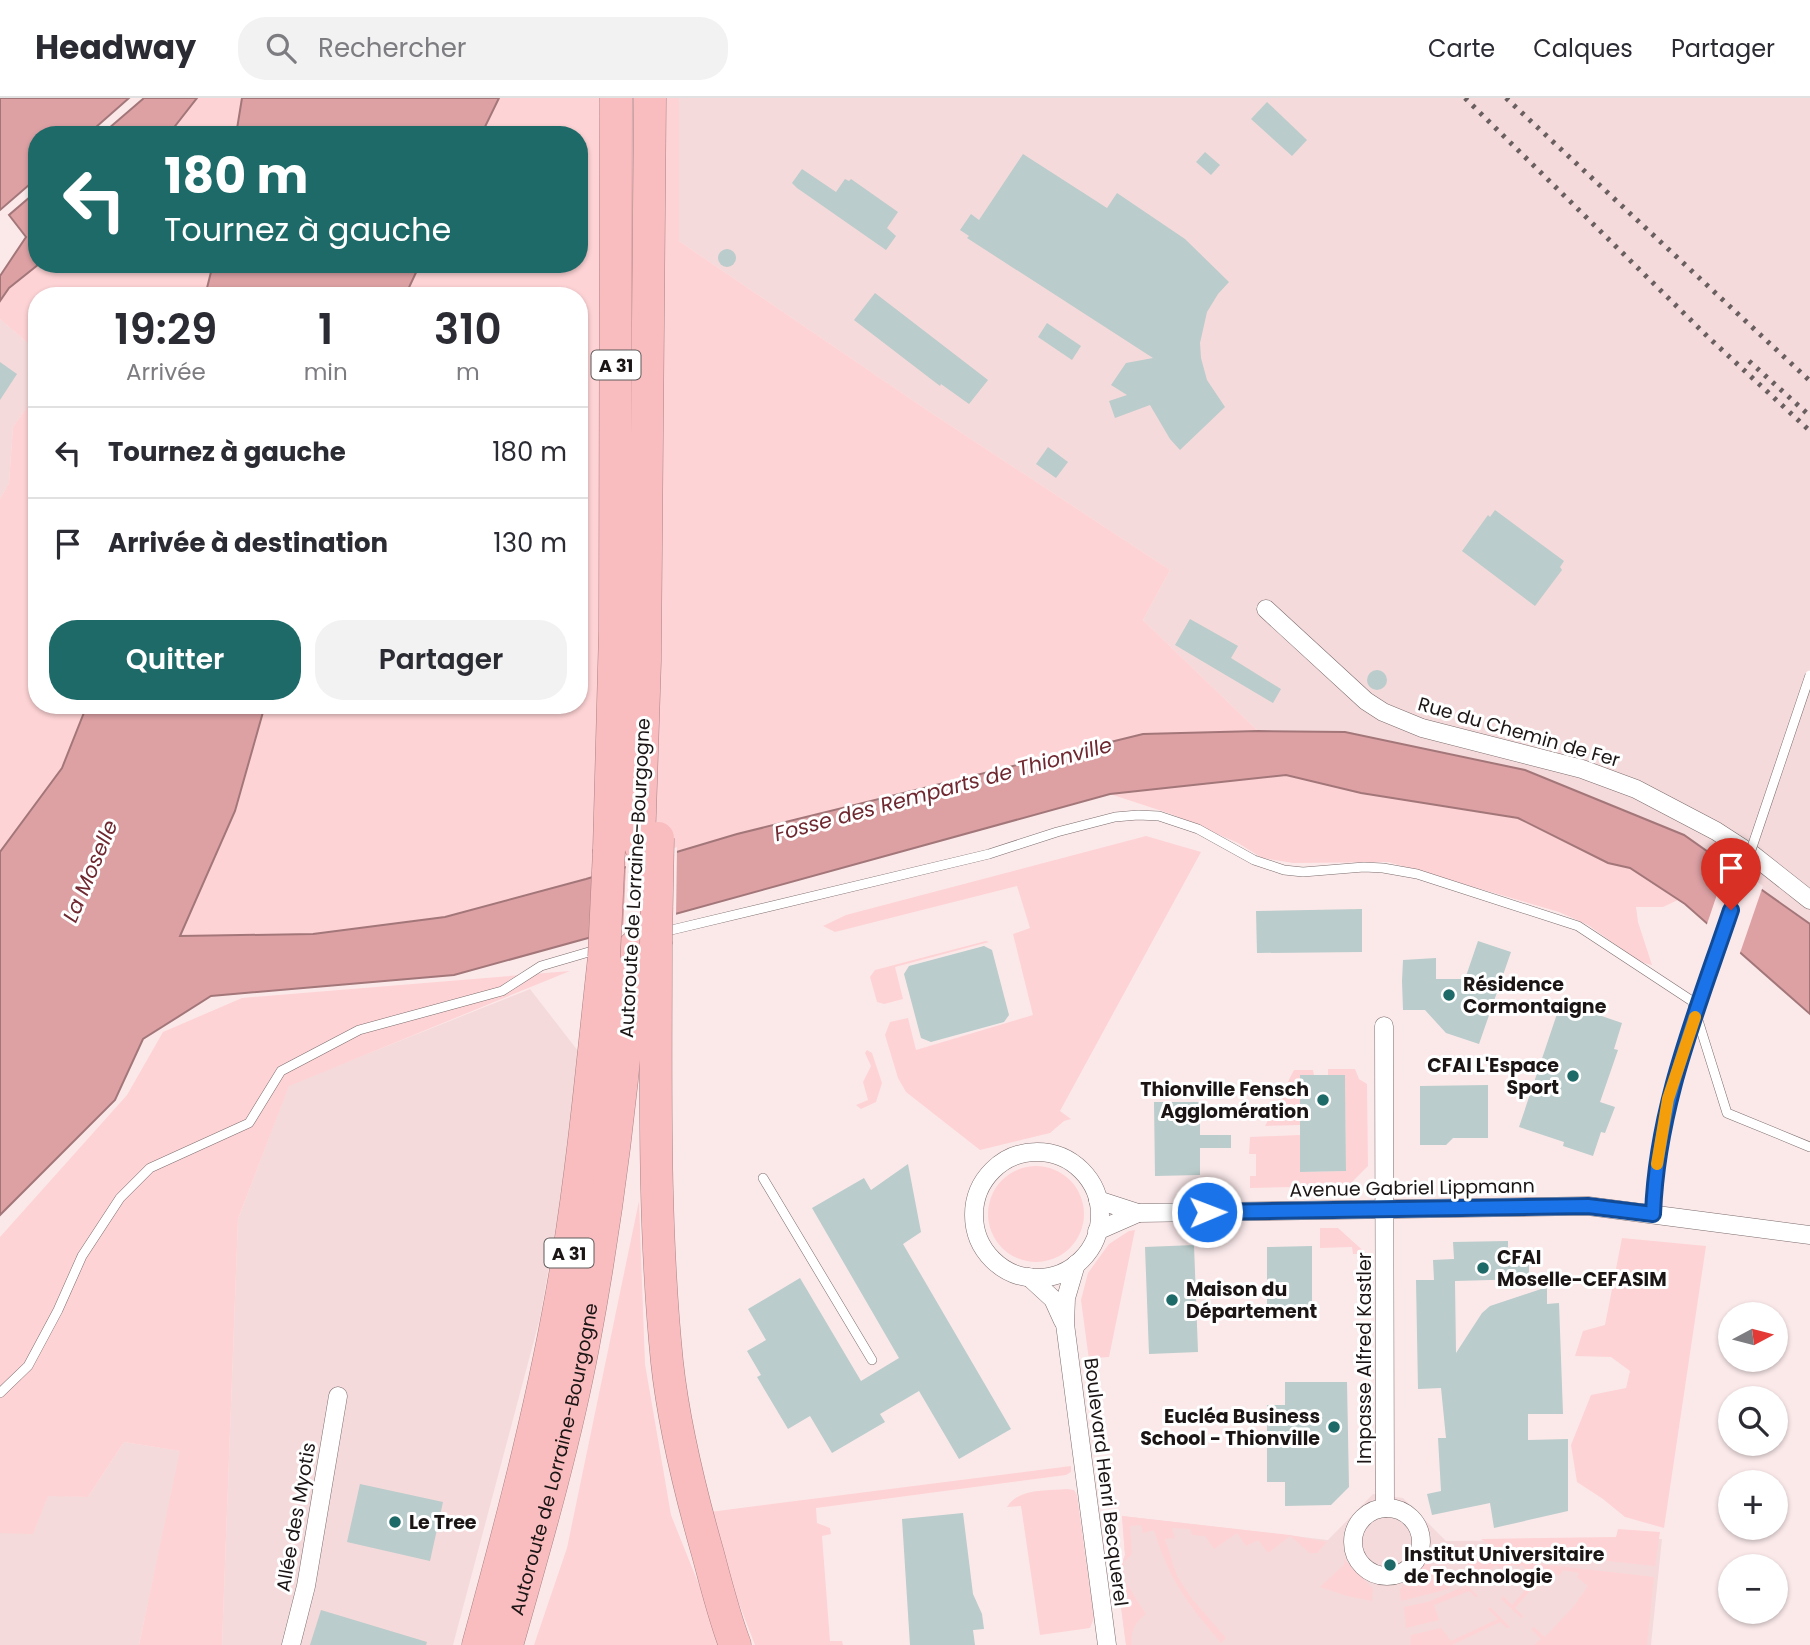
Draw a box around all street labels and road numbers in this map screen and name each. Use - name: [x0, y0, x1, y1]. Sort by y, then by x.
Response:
- road number: A 31: [592, 351, 640, 380]
- street label: Rue du Chemin de Fer: [1415, 690, 1623, 774]
- street label: Autoroute de Lorraine-Bourgogne: [613, 717, 657, 1039]
- street label: Avenue Gabriel Lippmann: [1289, 1172, 1535, 1204]
- road number: A 31: [544, 1238, 594, 1268]
- street label: Impasse Alfred Kastler: [1351, 1252, 1378, 1464]
- street label: Autoroute de Lorraine-Bourgogne: [503, 1301, 604, 1618]
- street label: Boulevard Henri Becquerel: [1077, 1356, 1135, 1608]
- street label: Allée des Myotis: [270, 1440, 322, 1594]

